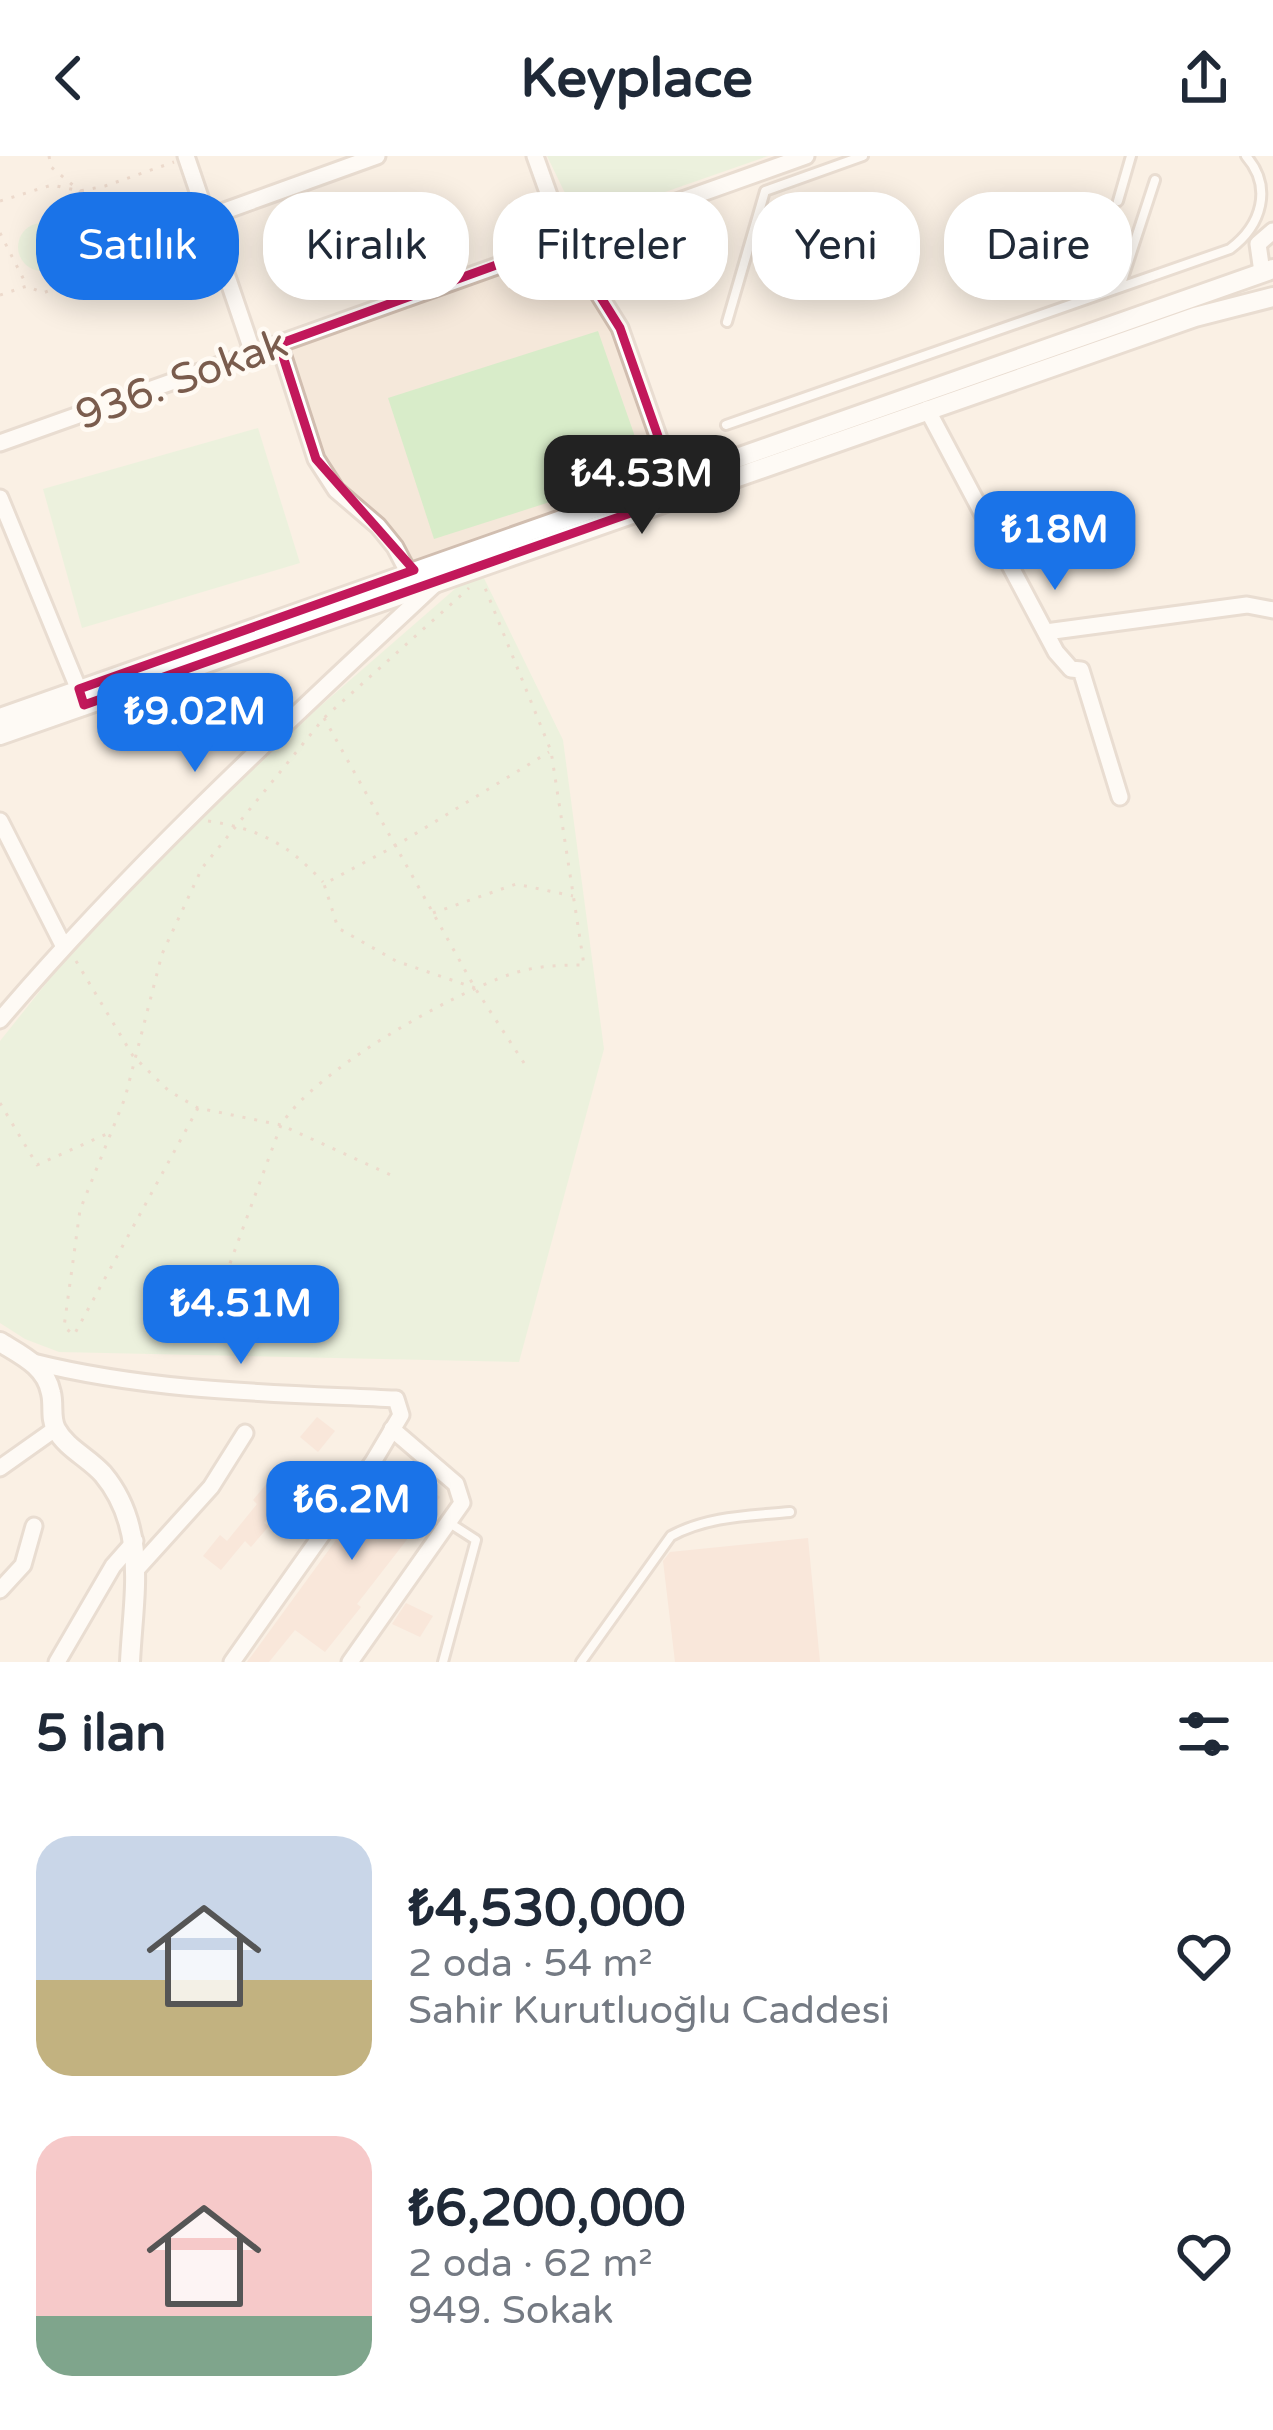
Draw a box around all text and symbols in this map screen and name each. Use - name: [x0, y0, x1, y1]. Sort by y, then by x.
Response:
- icon: back: [36, 45, 102, 111]
- icon: share: [1171, 45, 1237, 111]
- text: Keyplace: [520, 46, 753, 111]
- chip: Satılık: [36, 192, 239, 300]
- chip: Kiralık: [263, 192, 469, 300]
- chip: Filtreler: [493, 192, 728, 300]
- chip: Yeni: [752, 192, 920, 300]
- chip: Daire: [944, 192, 1132, 300]
- street label: 936. Sokak: [69, 318, 294, 441]
- pin: ₺4.53M: [544, 435, 740, 537]
- text: ₺4.53M: [571, 450, 713, 497]
- pin: ₺18M: [984, 491, 1126, 593]
- text: ₺18M: [1001, 506, 1109, 553]
- pin: ₺9.02M: [97, 673, 293, 775]
- text: ₺9.02M: [124, 688, 266, 735]
- pin: ₺4.51M: [143, 1265, 339, 1367]
- text: ₺4.51M: [170, 1280, 312, 1327]
- pin: ₺6.2M: [268, 1461, 436, 1563]
- text: ₺6.2M: [293, 1476, 411, 1523]
- icon: filters: [1171, 1701, 1237, 1767]
- text: 5 ilan: [36, 1703, 166, 1765]
- text: ₺4,530,000: [408, 1878, 686, 1940]
- icon: home: [132, 1884, 276, 2028]
- icon: heart: [1171, 1923, 1237, 1989]
- text: 2 oda · 54 m²: [408, 1940, 653, 1987]
- text: Sahir Kurutluoğlu Caddesi: [408, 1987, 890, 2034]
- text: ₺6,200,000: [408, 2178, 686, 2240]
- icon: home: [132, 2184, 276, 2328]
- icon: heart: [1171, 2223, 1237, 2289]
- text: 2 oda · 62 m²: [408, 2240, 653, 2287]
- text: 949. Sokak: [408, 2287, 614, 2334]

